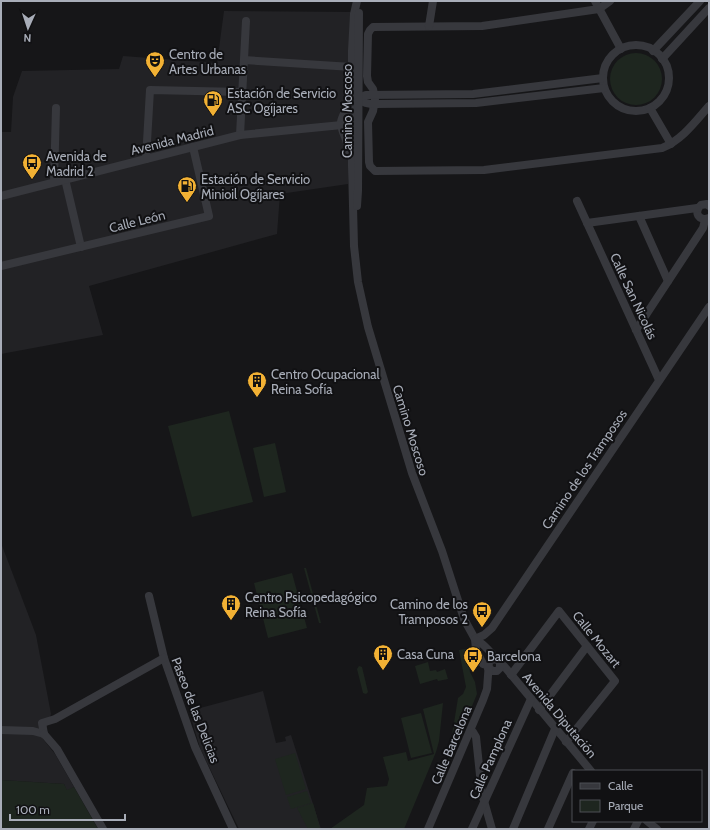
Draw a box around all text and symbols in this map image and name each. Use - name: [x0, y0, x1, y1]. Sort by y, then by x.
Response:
- north arrow: [8, 8, 48, 48]
- text: N: [23, 31, 32, 45]
- place label: Centro de Artes Urbanas: [169, 46, 247, 77]
- theatre icon: Centro de Artes Urbanas: [144, 50, 166, 78]
- street label: Camino Moscoso: [339, 64, 355, 158]
- place label: Estación de Servicio ASC Ogíjares: [227, 85, 336, 117]
- fuel station icon: Estación de Servicio ASC Ogíjares: [202, 89, 224, 117]
- street label: Avenida Madrid: [129, 122, 215, 158]
- place label: Avenida de Madrid 2: [46, 148, 107, 179]
- bus stop icon: Avenida de Madrid 2: [21, 152, 43, 180]
- place label: Estación de Servicio Minioil Ogíjares: [201, 171, 310, 203]
- fuel station icon: Estación de Servicio Minioil Ogíjares: [176, 175, 198, 203]
- street label: Calle León: [107, 206, 167, 236]
- street label: Calle San Nicolás: [607, 250, 661, 342]
- place label: Centro Ocupacional Reina Sofía: [271, 366, 380, 397]
- building icon: Centro Ocupacional Reina Sofía: [246, 370, 268, 398]
- street label: Camino Moscoso: [390, 383, 432, 477]
- street label: Camino de los Tramposos: [538, 406, 630, 532]
- place label: Centro Psicopedagógico Reina Sofía: [245, 589, 377, 620]
- building icon: Centro Psicopedagógico Reina Sofía: [220, 593, 242, 621]
- place label: Camino de los Tramposos 2: [390, 596, 469, 627]
- bus stop icon: Camino de los Tramposos 2: [471, 600, 493, 628]
- street label: Calle Mozart: [569, 607, 625, 671]
- building icon: Casa Cuna: [372, 643, 394, 671]
- bus stop icon: Barcelona: [462, 645, 484, 673]
- place label: Casa Cuna: [397, 646, 455, 662]
- place label: Barcelona: [487, 648, 542, 664]
- street label: Paseo de las Delicias: [168, 655, 224, 766]
- street label: Avenida Diputación: [520, 669, 600, 761]
- street label: Calle Barcelona: [427, 703, 475, 787]
- street label: Calle Pamplona: [465, 716, 515, 801]
- legend: [572, 770, 702, 822]
- text: Calle: [608, 778, 633, 793]
- scale bar: [10, 796, 125, 822]
- text: Parque: [608, 798, 643, 813]
- text: 100 m: [16, 802, 50, 817]

